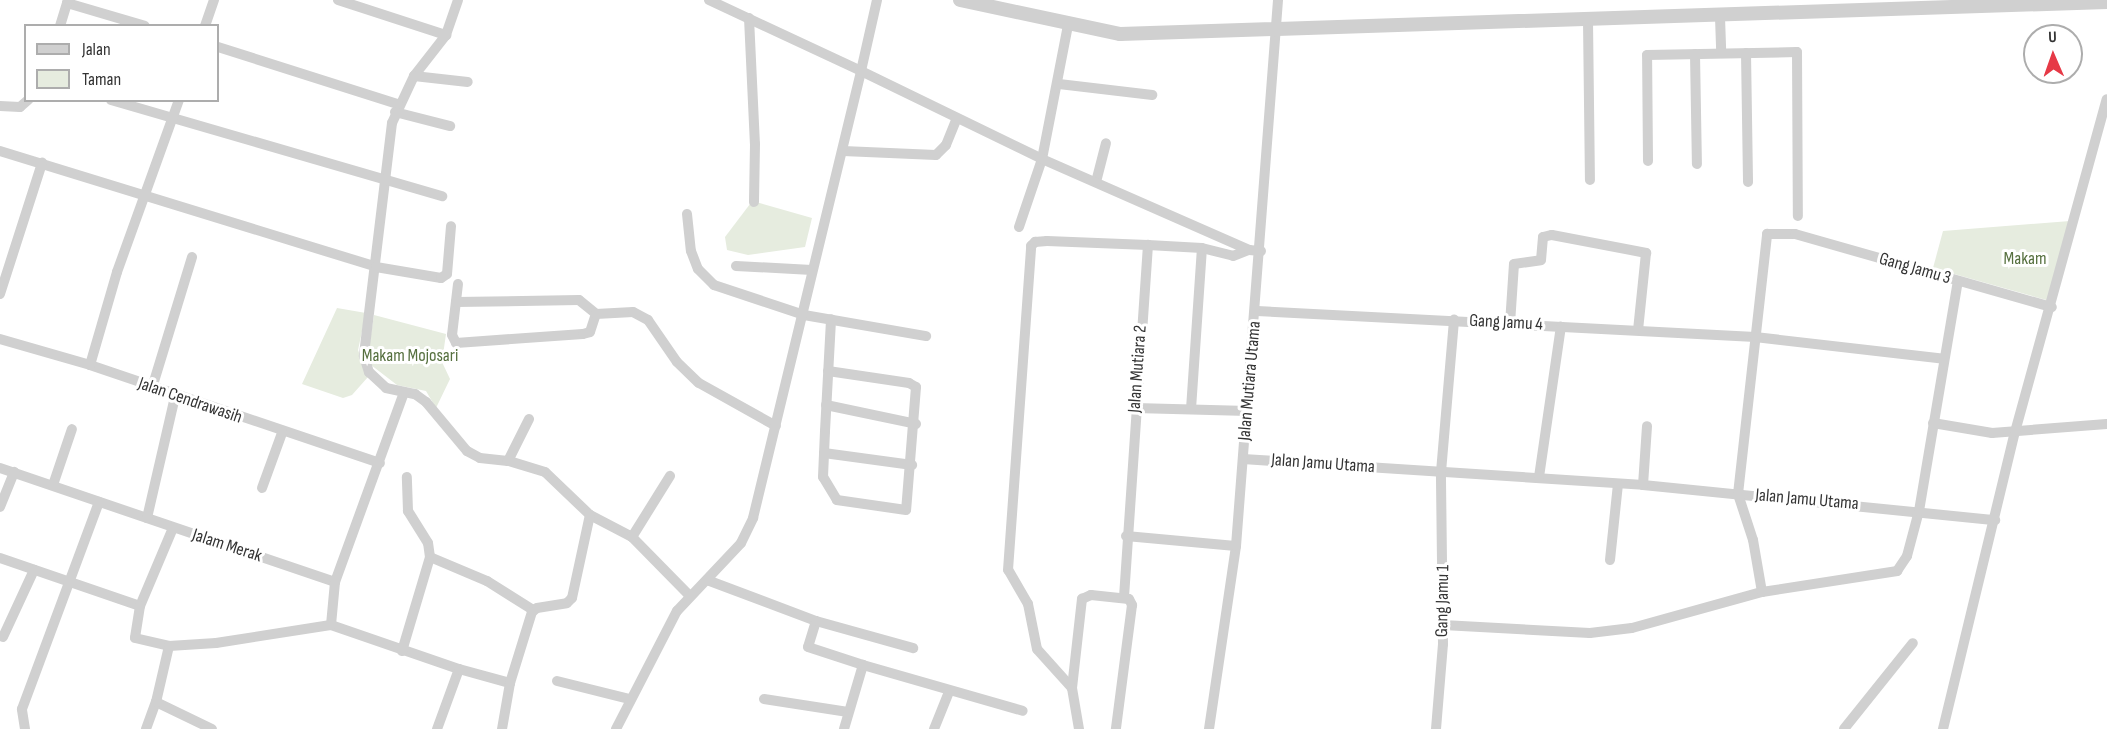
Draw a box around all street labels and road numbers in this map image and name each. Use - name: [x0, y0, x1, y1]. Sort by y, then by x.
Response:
- street label: Gang Jamu 3: [1877, 248, 1953, 290]
- street label: Gang Jamu 4: [1469, 310, 1543, 336]
- street label: Jalan Mutiara Utama: [1234, 320, 1266, 442]
- street label: Jalan Mutiara 2: [1124, 325, 1152, 413]
- street label: Jalan Cendrawasih: [135, 373, 245, 429]
- street label: Jalan Jamu Utama: [1270, 450, 1376, 478]
- street label: Jalan Jamu Utama: [1754, 485, 1860, 515]
- street label: Jalam Merak: [189, 525, 265, 567]
- street label: Gang Jamu 1: [1432, 565, 1454, 637]

